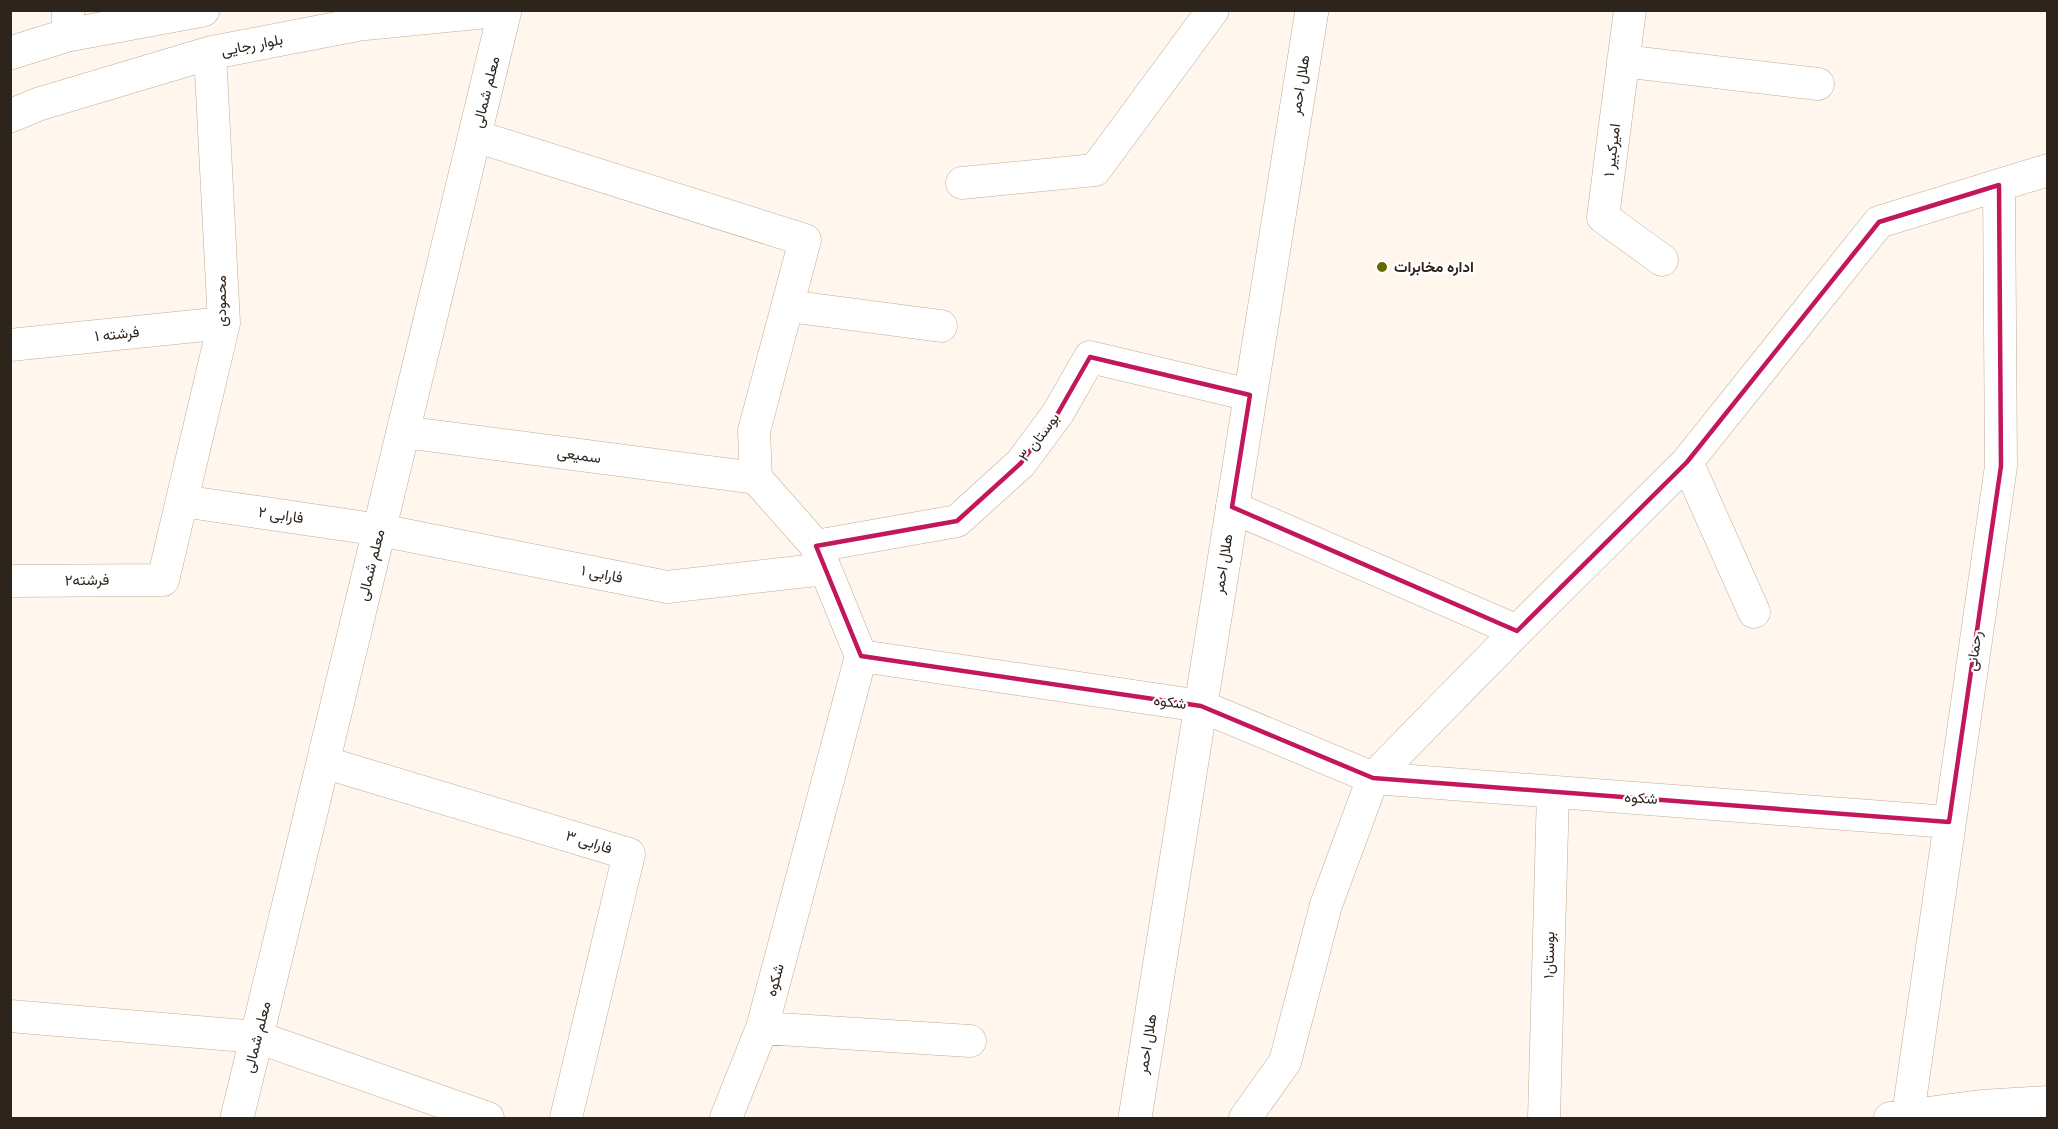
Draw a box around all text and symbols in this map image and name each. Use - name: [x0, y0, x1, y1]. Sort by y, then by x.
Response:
- street label: بلوار رجایی: [219, 29, 285, 61]
- street label: هلال احمر: [1285, 53, 1314, 117]
- street label: معلم شمالی: [467, 54, 505, 130]
- street label: امیرکبیر ۱: [1599, 122, 1624, 178]
- place label: اداره مخابرات: [1394, 257, 1474, 276]
- marker: اداره مخابرات: [1375, 260, 1389, 274]
- street label: محمودی: [211, 275, 231, 327]
- street label: فرشته ۱: [94, 322, 140, 345]
- street label: بوستان ٣: [1014, 408, 1063, 465]
- street label: سمیعی: [556, 442, 602, 468]
- street label: فارابی ۲: [257, 502, 305, 528]
- street label: معلم شمالی: [352, 527, 390, 603]
- street label: هلال احمر: [1208, 532, 1237, 596]
- street label: فارابی ۱: [579, 560, 625, 588]
- street label: فرشته۲: [64, 570, 110, 589]
- street label: رحمانی: [1961, 630, 1987, 672]
- street label: شکوه: [1152, 690, 1188, 713]
- street label: شکوه: [1624, 787, 1658, 808]
- street label: فارابی ۳: [563, 825, 615, 859]
- street label: بوستان۱: [1539, 931, 1558, 979]
- street label: شکوه: [761, 961, 788, 998]
- street label: معلم شمالی: [238, 999, 276, 1075]
- street label: هلال احمر: [1132, 1012, 1161, 1076]

